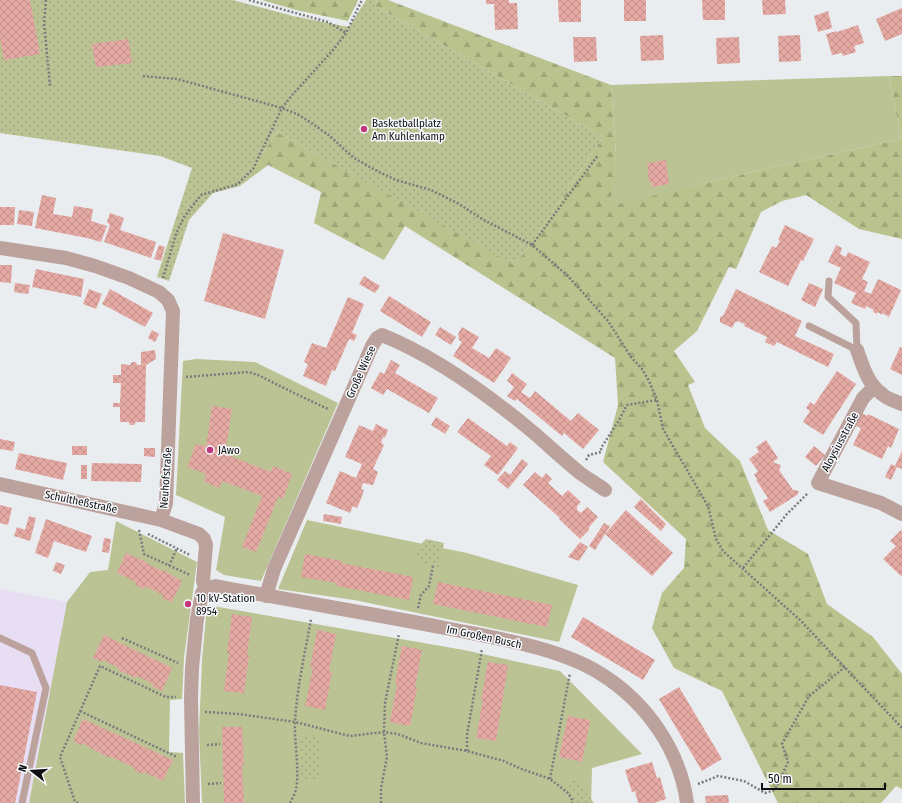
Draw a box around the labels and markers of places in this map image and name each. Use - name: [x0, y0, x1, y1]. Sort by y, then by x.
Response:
- place label: Basketballplatz Am Kuhlenkamp: [372, 117, 445, 143]
- marker: Basketballplatz Am Kuhlenkamp: [359, 124, 369, 134]
- place label: JAwo: [218, 444, 240, 457]
- marker: JAwo: [205, 445, 215, 455]
- place label: 10 kV-Station 8954: [196, 592, 255, 618]
- marker: 10 kV-Station 8954: [183, 599, 193, 609]

